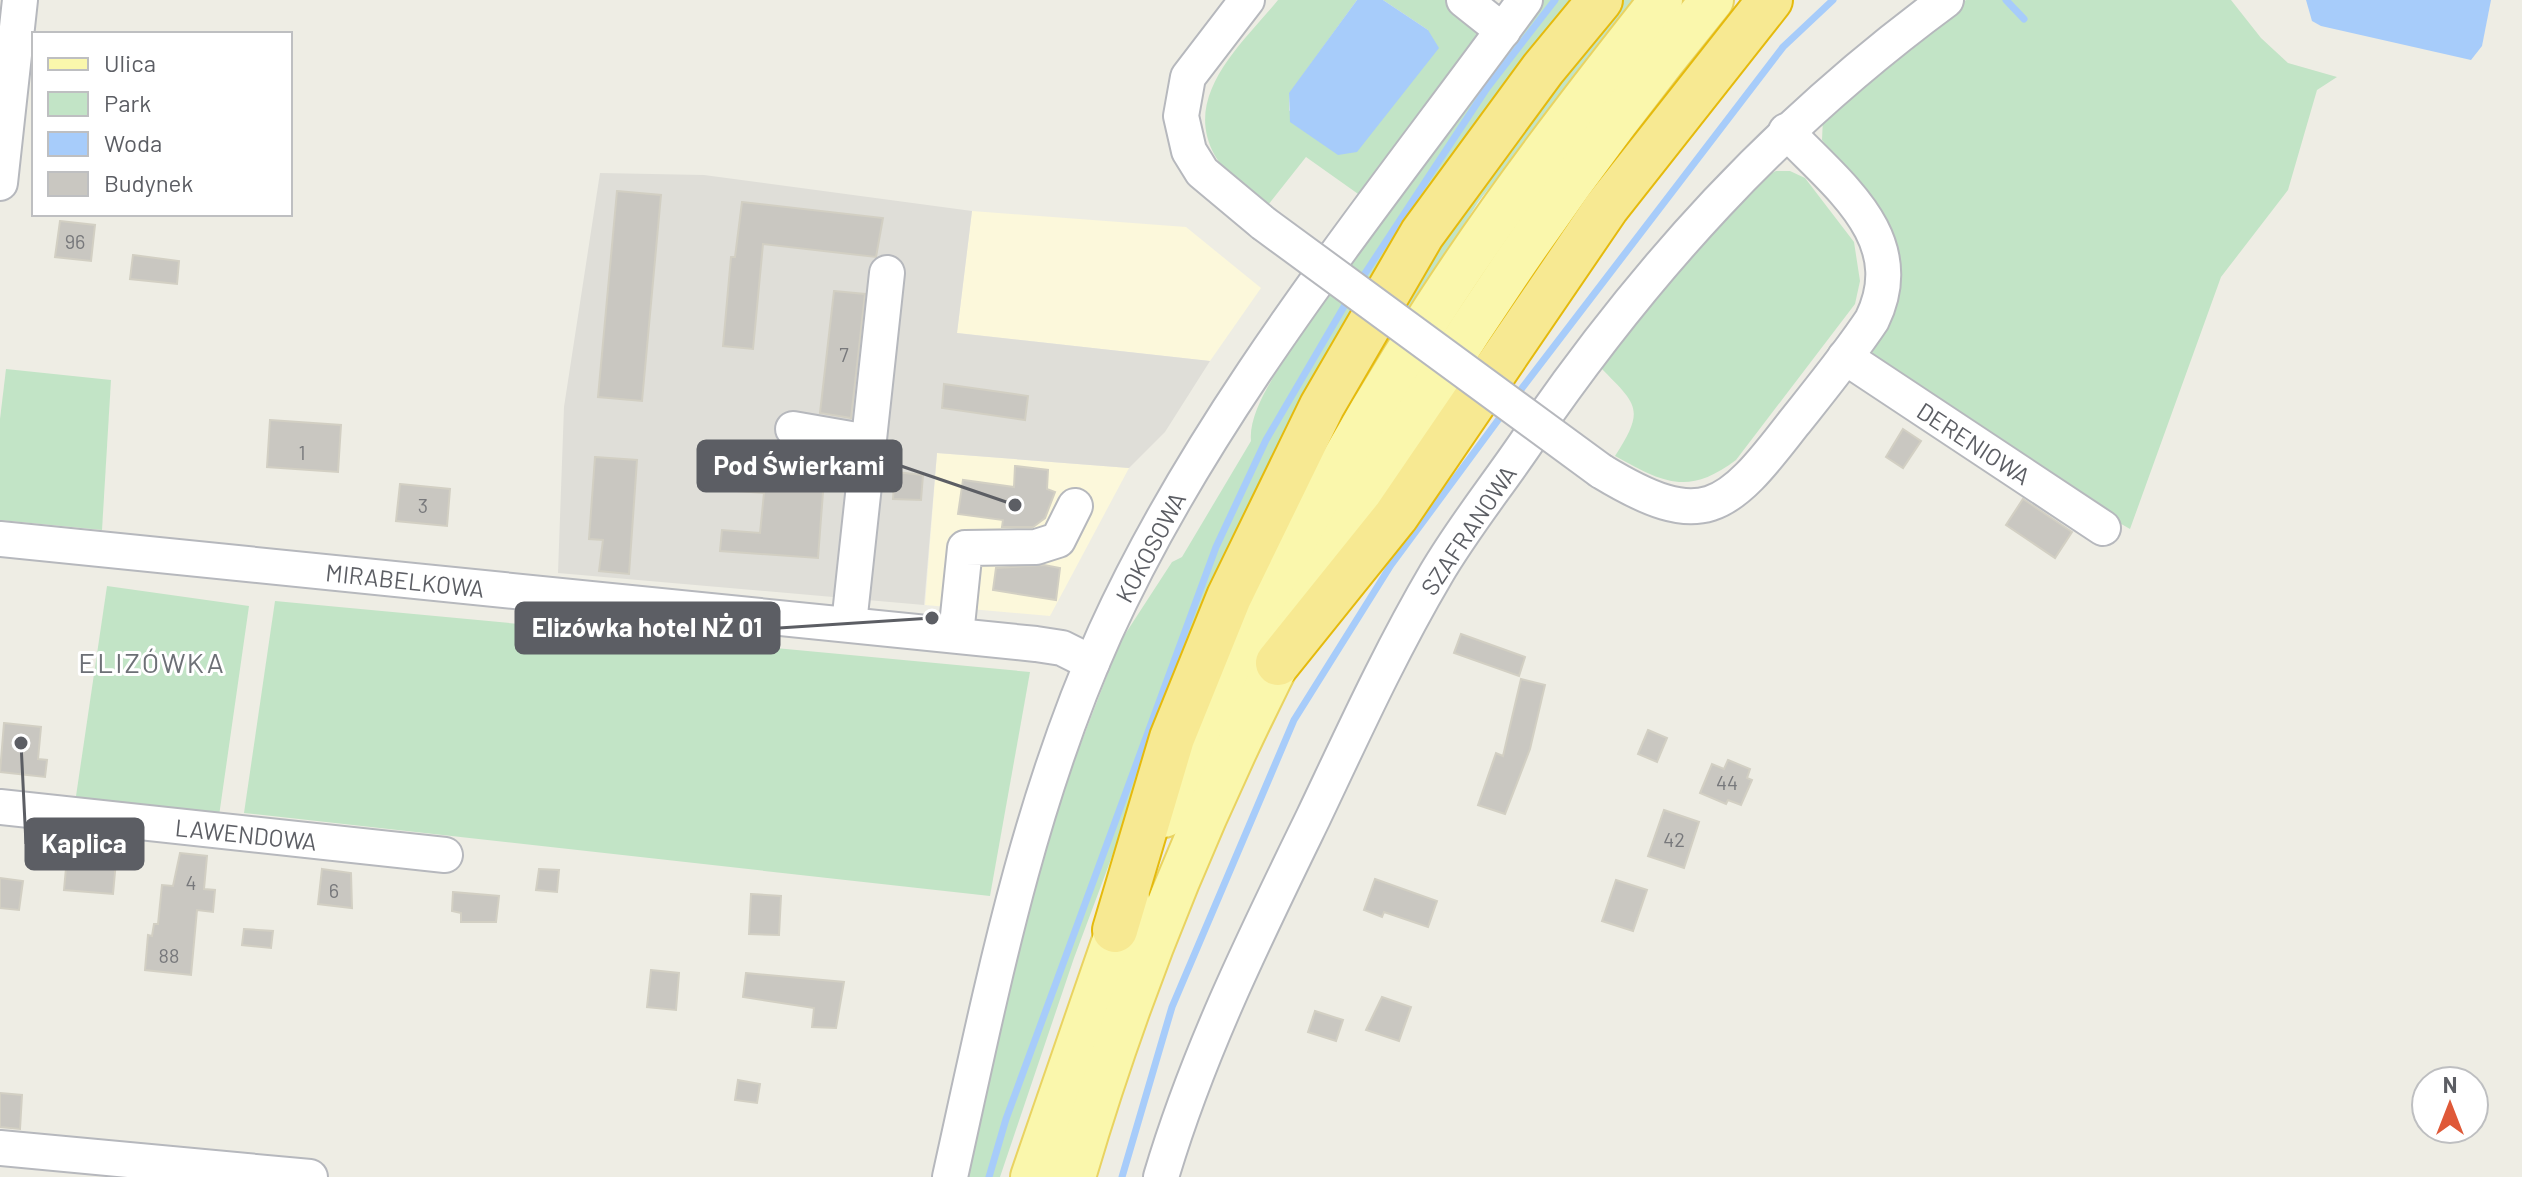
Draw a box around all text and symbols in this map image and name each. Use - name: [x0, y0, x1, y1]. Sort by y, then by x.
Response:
- legend: [32, 32, 292, 216]
- text: Ulica: [104, 48, 156, 77]
- text: Park: [104, 88, 151, 117]
- text: Woda: [104, 128, 162, 157]
- text: Budynek: [104, 168, 193, 197]
- house number: 96: [65, 229, 85, 253]
- house number: 7: [839, 342, 849, 366]
- street label: DERENIOWA: [1912, 396, 2036, 490]
- house number: 1: [299, 440, 306, 464]
- callout: Pod Świerkami: [698, 441, 901, 491]
- text: Pod Świerkami: [713, 449, 885, 480]
- street label: SZAFRANOWA: [1414, 460, 1522, 600]
- street label: KOKOSOWA: [1109, 487, 1191, 607]
- house number: 3: [418, 493, 428, 517]
- street label: MIRABELKOWA: [324, 557, 486, 603]
- callout: Elizówka hotel NŻ 01: [516, 603, 779, 653]
- text: Elizówka hotel NŻ 01: [532, 611, 762, 642]
- district label: ELIZÓWKA: [78, 645, 226, 679]
- house number: 44: [1716, 770, 1738, 794]
- street label: LAWENDOWA: [174, 812, 318, 856]
- callout: Kaplica: [26, 819, 143, 869]
- text: Kaplica: [41, 827, 127, 858]
- house number: 42: [1663, 827, 1685, 851]
- house number: 4: [185, 870, 197, 894]
- house number: 6: [329, 878, 339, 902]
- house number: 88: [159, 943, 179, 967]
- north arrow: [2410, 1065, 2490, 1145]
- text: N: [2443, 1071, 2457, 1097]

